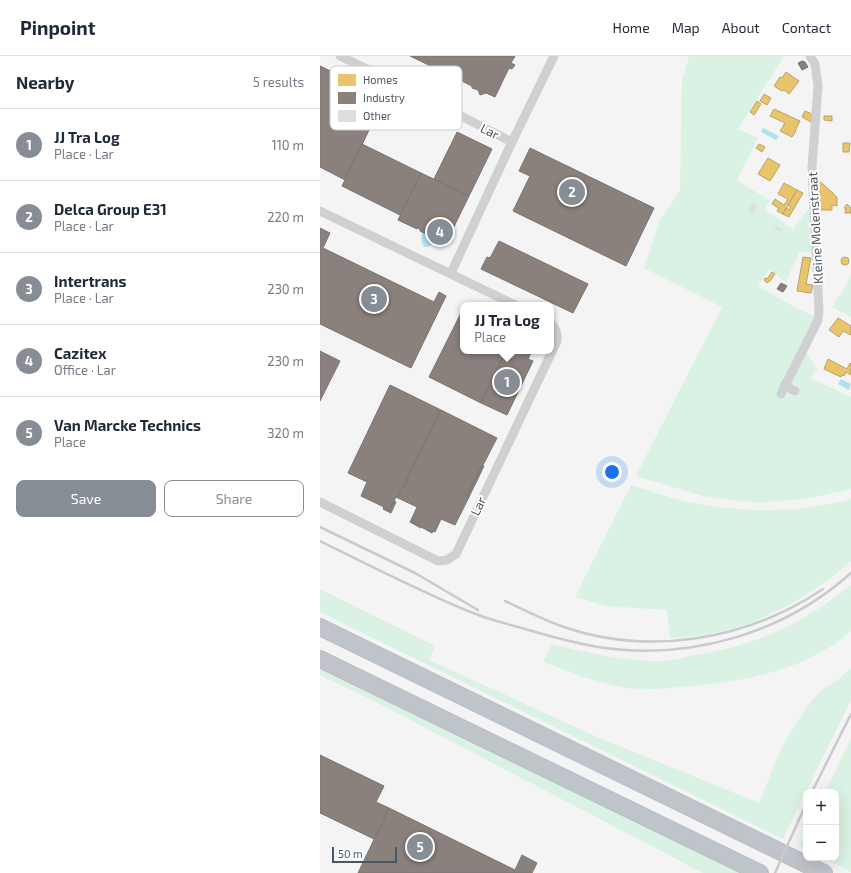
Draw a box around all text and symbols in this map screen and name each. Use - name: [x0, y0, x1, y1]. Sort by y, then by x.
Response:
- text: Pinpoint: [20, 16, 95, 39]
- text: Home: [613, 19, 650, 36]
- text: Map: [672, 19, 700, 36]
- text: About: [722, 19, 760, 36]
- text: Contact: [782, 19, 831, 36]
- legend: [330, 66, 462, 130]
- text: Nearby: [16, 72, 74, 92]
- text: Homes: [363, 73, 398, 86]
- text: 5 results: [253, 74, 304, 90]
- text: Industry: [363, 91, 405, 104]
- text: Other: [363, 109, 392, 122]
- street label: Lar: [478, 120, 502, 142]
- text: JJ Tra Log: [54, 128, 120, 146]
- text: 1: [26, 137, 32, 153]
- text: 110 m: [272, 137, 304, 153]
- text: Place · Lar: [54, 146, 114, 162]
- street label: Kleine Molenstraat: [804, 171, 826, 285]
- pin: 2: [559, 177, 585, 207]
- text: Delca Group E31: [54, 200, 167, 218]
- text: 2: [25, 209, 33, 225]
- text: 220 m: [267, 209, 304, 225]
- pin: 4: [427, 217, 453, 247]
- text: Place · Lar: [54, 218, 114, 234]
- text: Intertrans: [54, 272, 126, 290]
- text: 3: [25, 281, 33, 297]
- text: 230 m: [267, 281, 304, 297]
- pin: 3: [361, 284, 387, 314]
- text: Place · Lar: [54, 290, 114, 306]
- popup: [460, 302, 554, 354]
- text: JJ Tra Log: [474, 311, 540, 329]
- text: Place: [474, 329, 506, 345]
- text: Cazitex: [54, 344, 107, 362]
- text: 4: [25, 353, 33, 369]
- text: 230 m: [267, 353, 304, 369]
- text: Office · Lar: [54, 362, 116, 378]
- pin: 1: [494, 367, 520, 397]
- text: Van Marcke Technics: [54, 416, 201, 434]
- text: 5: [25, 425, 33, 441]
- text: 320 m: [267, 425, 304, 441]
- text: Place: [54, 434, 86, 450]
- your location: [602, 462, 622, 482]
- button: Save: [16, 480, 156, 517]
- button: Share: [164, 480, 304, 517]
- street label: Lar: [467, 494, 489, 518]
- map controls: [803, 789, 839, 861]
- button: +: [803, 789, 839, 825]
- button: −: [803, 825, 839, 861]
- pin: 5: [407, 832, 433, 862]
- scale bar: [332, 845, 397, 864]
- text: 50 m: [338, 847, 363, 860]

